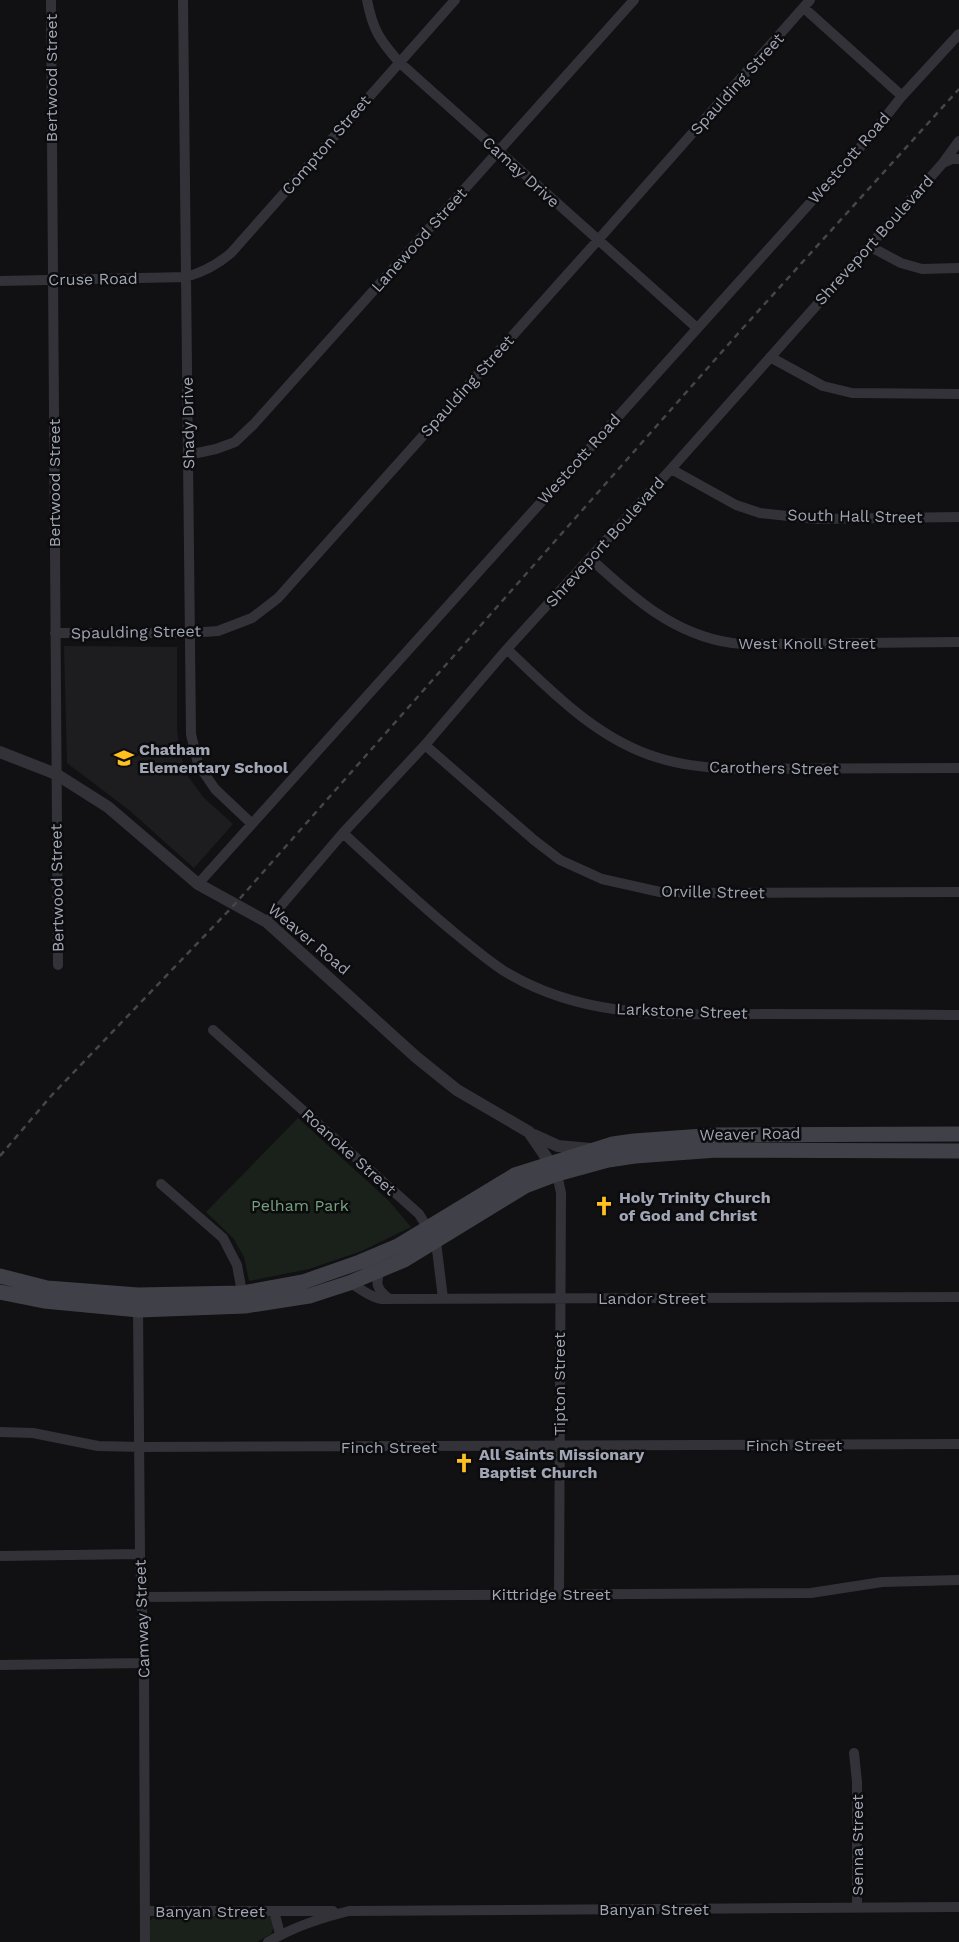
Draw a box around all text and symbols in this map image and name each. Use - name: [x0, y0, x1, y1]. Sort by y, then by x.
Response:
- street label: Bertwood Street: [42, 14, 61, 142]
- street label: Spaulding Street: [686, 29, 788, 139]
- street label: Compton Street: [278, 91, 375, 199]
- street label: Westcott Road: [804, 109, 894, 207]
- street label: Camay Drive: [479, 132, 563, 212]
- street label: Shreveport Boulevard: [811, 171, 937, 309]
- street label: Lanewood Street: [367, 184, 471, 296]
- street label: Cruse Road: [48, 269, 138, 289]
- street label: Spaulding Street: [416, 331, 518, 441]
- street label: Shady Drive: [178, 377, 198, 469]
- street label: Westcott Road: [534, 410, 624, 508]
- street label: Bertwood Street: [45, 419, 64, 547]
- street label: Shreveport Boulevard: [542, 473, 668, 611]
- street label: South Hall Street: [787, 505, 923, 527]
- street label: Spaulding Street: [71, 621, 202, 643]
- street label: West Knoll Street: [738, 634, 876, 653]
- place label: Chatham Elementary School: [139, 740, 289, 777]
- school or university icon: Chatham Elementary School: [113, 747, 135, 769]
- street label: Carothers Street: [709, 757, 839, 779]
- street label: Bertwood Street: [46, 823, 68, 952]
- street label: Orville Street: [661, 882, 765, 902]
- street label: Weaver Road: [264, 899, 354, 979]
- street label: Larkstone Street: [616, 999, 748, 1023]
- street label: Roanoke Street: [298, 1105, 400, 1199]
- street label: Weaver Road: [699, 1124, 801, 1144]
- place label: Holy Trinity Church of God and Christ: [619, 1188, 771, 1225]
- church icon: Holy Trinity Church of God and Christ: [593, 1195, 615, 1217]
- park label: Pelham Park: [251, 1196, 349, 1215]
- street label: Landor Street: [598, 1289, 706, 1308]
- street label: Tipton Street: [550, 1332, 569, 1436]
- street label: Finch Street: [746, 1436, 842, 1455]
- street label: Finch Street: [341, 1438, 437, 1457]
- place label: All Saints Missionary Baptist Church: [479, 1445, 645, 1482]
- church icon: All Saints Missionary Baptist Church: [453, 1452, 475, 1474]
- street label: Camway Street: [130, 1559, 154, 1679]
- street label: Kittridge Street: [491, 1585, 611, 1604]
- street label: Senna Street: [848, 1794, 867, 1896]
- street label: Banyan Street: [599, 1900, 709, 1919]
- street label: Banyan Street: [155, 1902, 265, 1921]

